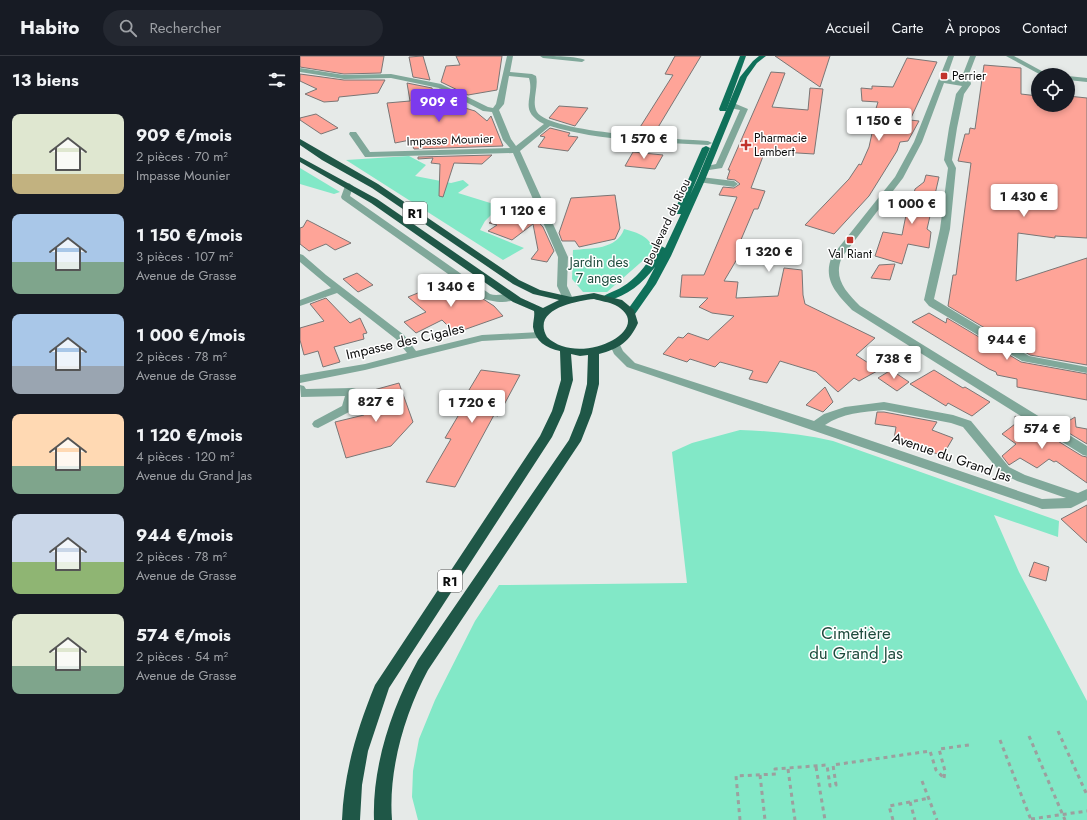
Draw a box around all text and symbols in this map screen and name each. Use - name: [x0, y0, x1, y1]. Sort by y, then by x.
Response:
- search box: [103, 10, 383, 46]
- text: Habito: [20, 14, 79, 41]
- icon: search: [117, 17, 139, 39]
- text: Rechercher: [149, 17, 221, 39]
- text: Accueil: [826, 18, 870, 38]
- text: Carte: [892, 18, 923, 38]
- text: À propos: [945, 18, 1000, 38]
- text: Contact: [1022, 18, 1067, 38]
- place label: Perrier: [952, 67, 987, 85]
- text: 13 biens: [12, 68, 79, 92]
- map controls: [1031, 68, 1075, 112]
- button: locate: [1031, 68, 1075, 112]
- icon: filters: [266, 69, 288, 91]
- marker: Perrier: [939, 71, 949, 81]
- pin: 909 €: [411, 89, 467, 123]
- text: 909 €: [420, 92, 458, 111]
- pin: 1 150 €: [842, 108, 916, 142]
- text: 1 150 €: [856, 111, 902, 130]
- text: 909 €/mois: [136, 123, 232, 147]
- pin: 1 570 €: [607, 126, 681, 160]
- street label: Impasse Mounier: [406, 129, 494, 151]
- text: 1 570 €: [620, 129, 668, 148]
- place label: Pharmacie Lambert: [754, 129, 807, 161]
- icon: home: [44, 130, 92, 178]
- marker: Pharmacie Lambert: [741, 140, 751, 150]
- text: 2 pièces · 70 m²: [136, 147, 228, 166]
- text: Impasse Mounier: [136, 166, 230, 185]
- street label: Boulevard du Riou: [639, 176, 695, 268]
- pin: 1 430 €: [987, 184, 1061, 218]
- text: 1 430 €: [1000, 187, 1048, 206]
- pin: 1 000 €: [875, 191, 949, 225]
- text: 1 000 €: [888, 194, 936, 213]
- pin: 1 120 €: [486, 198, 560, 232]
- text: 1 120 €: [500, 201, 546, 220]
- road number: R1: [403, 202, 427, 224]
- text: 1 150 €/mois: [136, 223, 242, 247]
- icon: home: [44, 230, 92, 278]
- marker: Val Riant: [845, 235, 855, 245]
- pin: 1 320 €: [732, 239, 806, 273]
- text: 1 320 €: [745, 242, 793, 261]
- place label: Val Riant: [828, 245, 872, 263]
- text: 3 pièces · 107 m²: [136, 247, 233, 266]
- park label: Jardin des 7 anges: [568, 252, 629, 288]
- text: Avenue de Grasse: [136, 266, 236, 285]
- pin: 1 340 €: [414, 274, 488, 308]
- text: 1 340 €: [427, 277, 475, 296]
- street label: Impasse des Cigales: [344, 318, 466, 364]
- text: 1 000 €/mois: [136, 323, 245, 347]
- pin: 944 €: [979, 327, 1035, 361]
- icon: home: [44, 330, 92, 378]
- text: 944 €: [987, 330, 1027, 349]
- pin: 738 €: [866, 346, 922, 380]
- text: 2 pièces · 78 m²: [136, 347, 227, 366]
- text: 738 €: [876, 349, 912, 368]
- text: Avenue de Grasse: [136, 366, 236, 385]
- pin: 827 €: [348, 389, 404, 423]
- pin: 1 720 €: [435, 390, 509, 424]
- text: 827 €: [358, 392, 394, 411]
- text: 1 720 €: [448, 393, 496, 412]
- pin: 574 €: [1014, 416, 1070, 450]
- text: 574 €: [1023, 419, 1061, 438]
- text: 1 120 €/mois: [136, 423, 243, 447]
- street label: Avenue du Grand Jas: [890, 427, 1015, 487]
- icon: home: [44, 430, 92, 478]
- text: 4 pièces · 120 m²: [136, 447, 234, 466]
- text: Avenue du Grand Jas: [136, 466, 252, 485]
- text: 944 €/mois: [136, 523, 233, 547]
- icon: home: [44, 530, 92, 578]
- text: 2 pièces · 78 m²: [136, 547, 227, 566]
- text: Avenue de Grasse: [136, 566, 236, 585]
- road number: R1: [438, 570, 462, 592]
- park label: Cimetière du Grand Jas: [809, 621, 903, 665]
- text: 574 €/mois: [136, 623, 231, 647]
- icon: home: [44, 630, 92, 678]
- text: 2 pièces · 54 m²: [136, 647, 228, 666]
- text: Avenue de Grasse: [136, 666, 236, 685]

